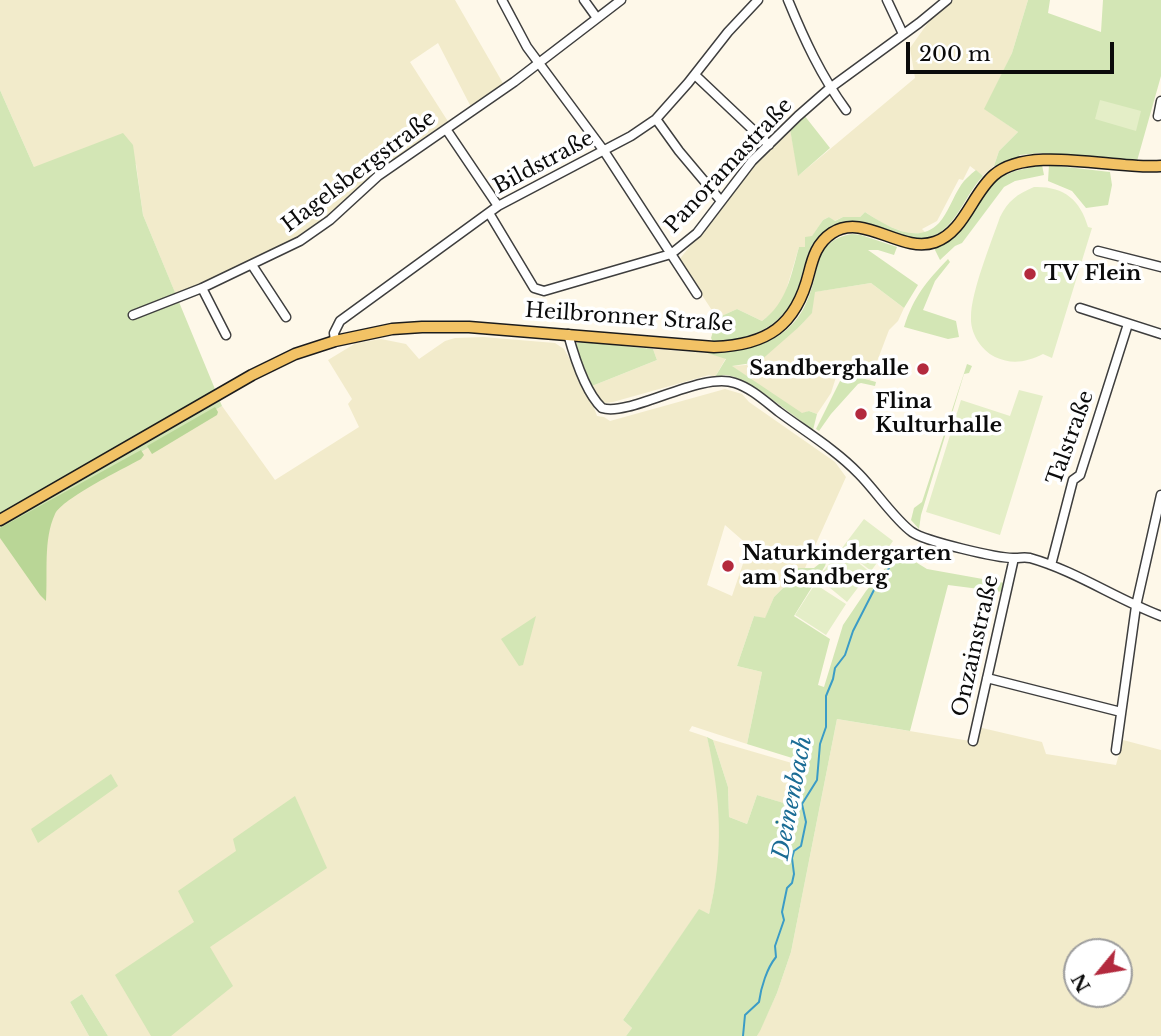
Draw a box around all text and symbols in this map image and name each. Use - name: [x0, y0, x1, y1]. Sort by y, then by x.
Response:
- scale bar: [909, 28, 1117, 72]
- text: 200 m: [919, 41, 990, 67]
- street label: Panoramastraße: [660, 93, 798, 239]
- street label: Hagelsbergstraße: [277, 106, 441, 238]
- street label: Bildstraße: [490, 126, 598, 200]
- place label: TV Flein: [1044, 261, 1141, 287]
- marker: TV Flein: [1022, 266, 1038, 282]
- street label: Heilbronner Straße: [524, 298, 734, 338]
- place label: Sandberghalle: [749, 356, 909, 382]
- marker: Sandberghalle: [915, 361, 931, 377]
- street label: Talstraße: [1042, 387, 1100, 489]
- place label: Flina Kulturhalle: [875, 389, 1002, 439]
- marker: Flina Kulturhalle: [853, 406, 869, 422]
- place label: Naturkindergarten am Sandberg: [742, 541, 951, 591]
- marker: Naturkindergarten am Sandberg: [720, 558, 736, 574]
- street label: Onzainstraße: [947, 573, 1005, 719]
- water label: Deinenbach: [767, 734, 819, 862]
- north arrow: [1063, 938, 1133, 1008]
- text: N: [1067, 969, 1096, 996]

